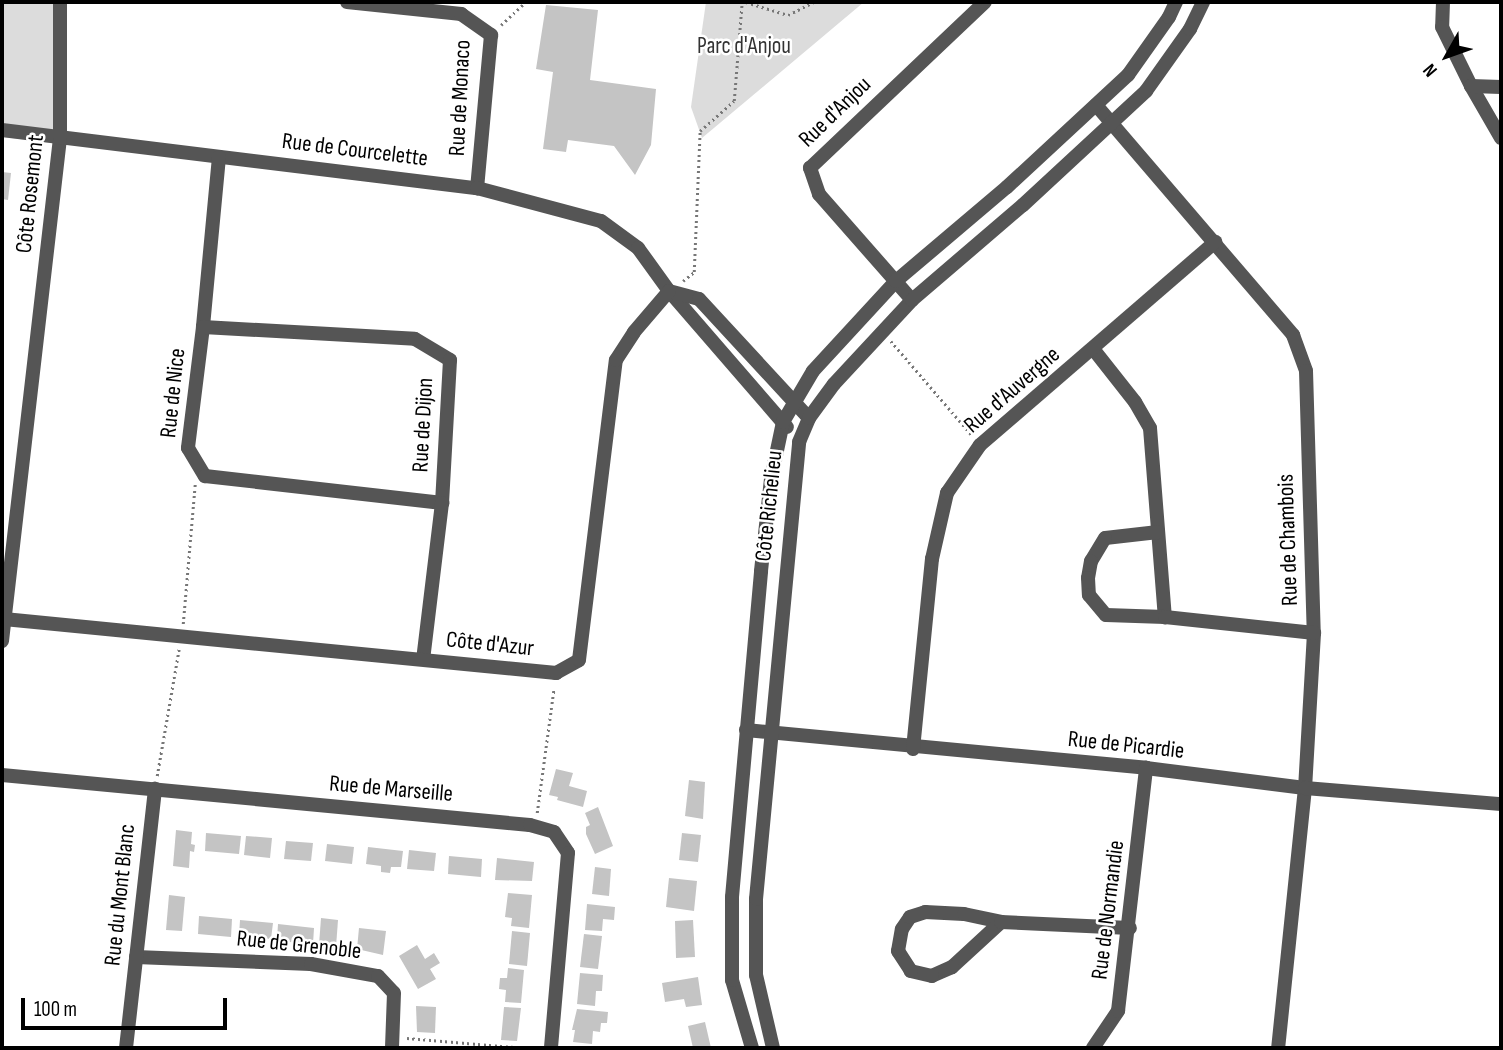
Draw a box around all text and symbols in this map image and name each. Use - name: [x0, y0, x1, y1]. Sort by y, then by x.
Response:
- north arrow: [1412, 21, 1482, 91]
- park label: Parc d'Anjou: [697, 32, 791, 60]
- street label: Rue de Monaco: [443, 39, 477, 157]
- text: N: [1418, 59, 1443, 81]
- street label: Rue d'Anjou: [793, 71, 877, 153]
- street label: Rue de Courcelette: [280, 127, 430, 173]
- street label: Côte Rosemont: [10, 133, 50, 255]
- street label: Rue d'Auvergne: [958, 341, 1066, 439]
- street label: Rue de Nice: [155, 347, 191, 439]
- street label: Rue de Dijon: [407, 377, 439, 473]
- street label: Côte Richelieu: [749, 449, 789, 563]
- street label: Rue de Chambois: [1272, 474, 1304, 606]
- street label: Côte d'Azur: [445, 626, 535, 662]
- street label: Rue de Picardie: [1067, 725, 1185, 765]
- street label: Rue de Marseille: [328, 770, 454, 808]
- street label: Rue du Mont Blanc: [99, 823, 141, 967]
- street label: Rue de Normandie: [1086, 839, 1130, 981]
- street label: Rue de Grenoble: [235, 925, 363, 965]
- scale bar: [24, 984, 231, 1028]
- text: 100 m: [34, 997, 77, 1022]

